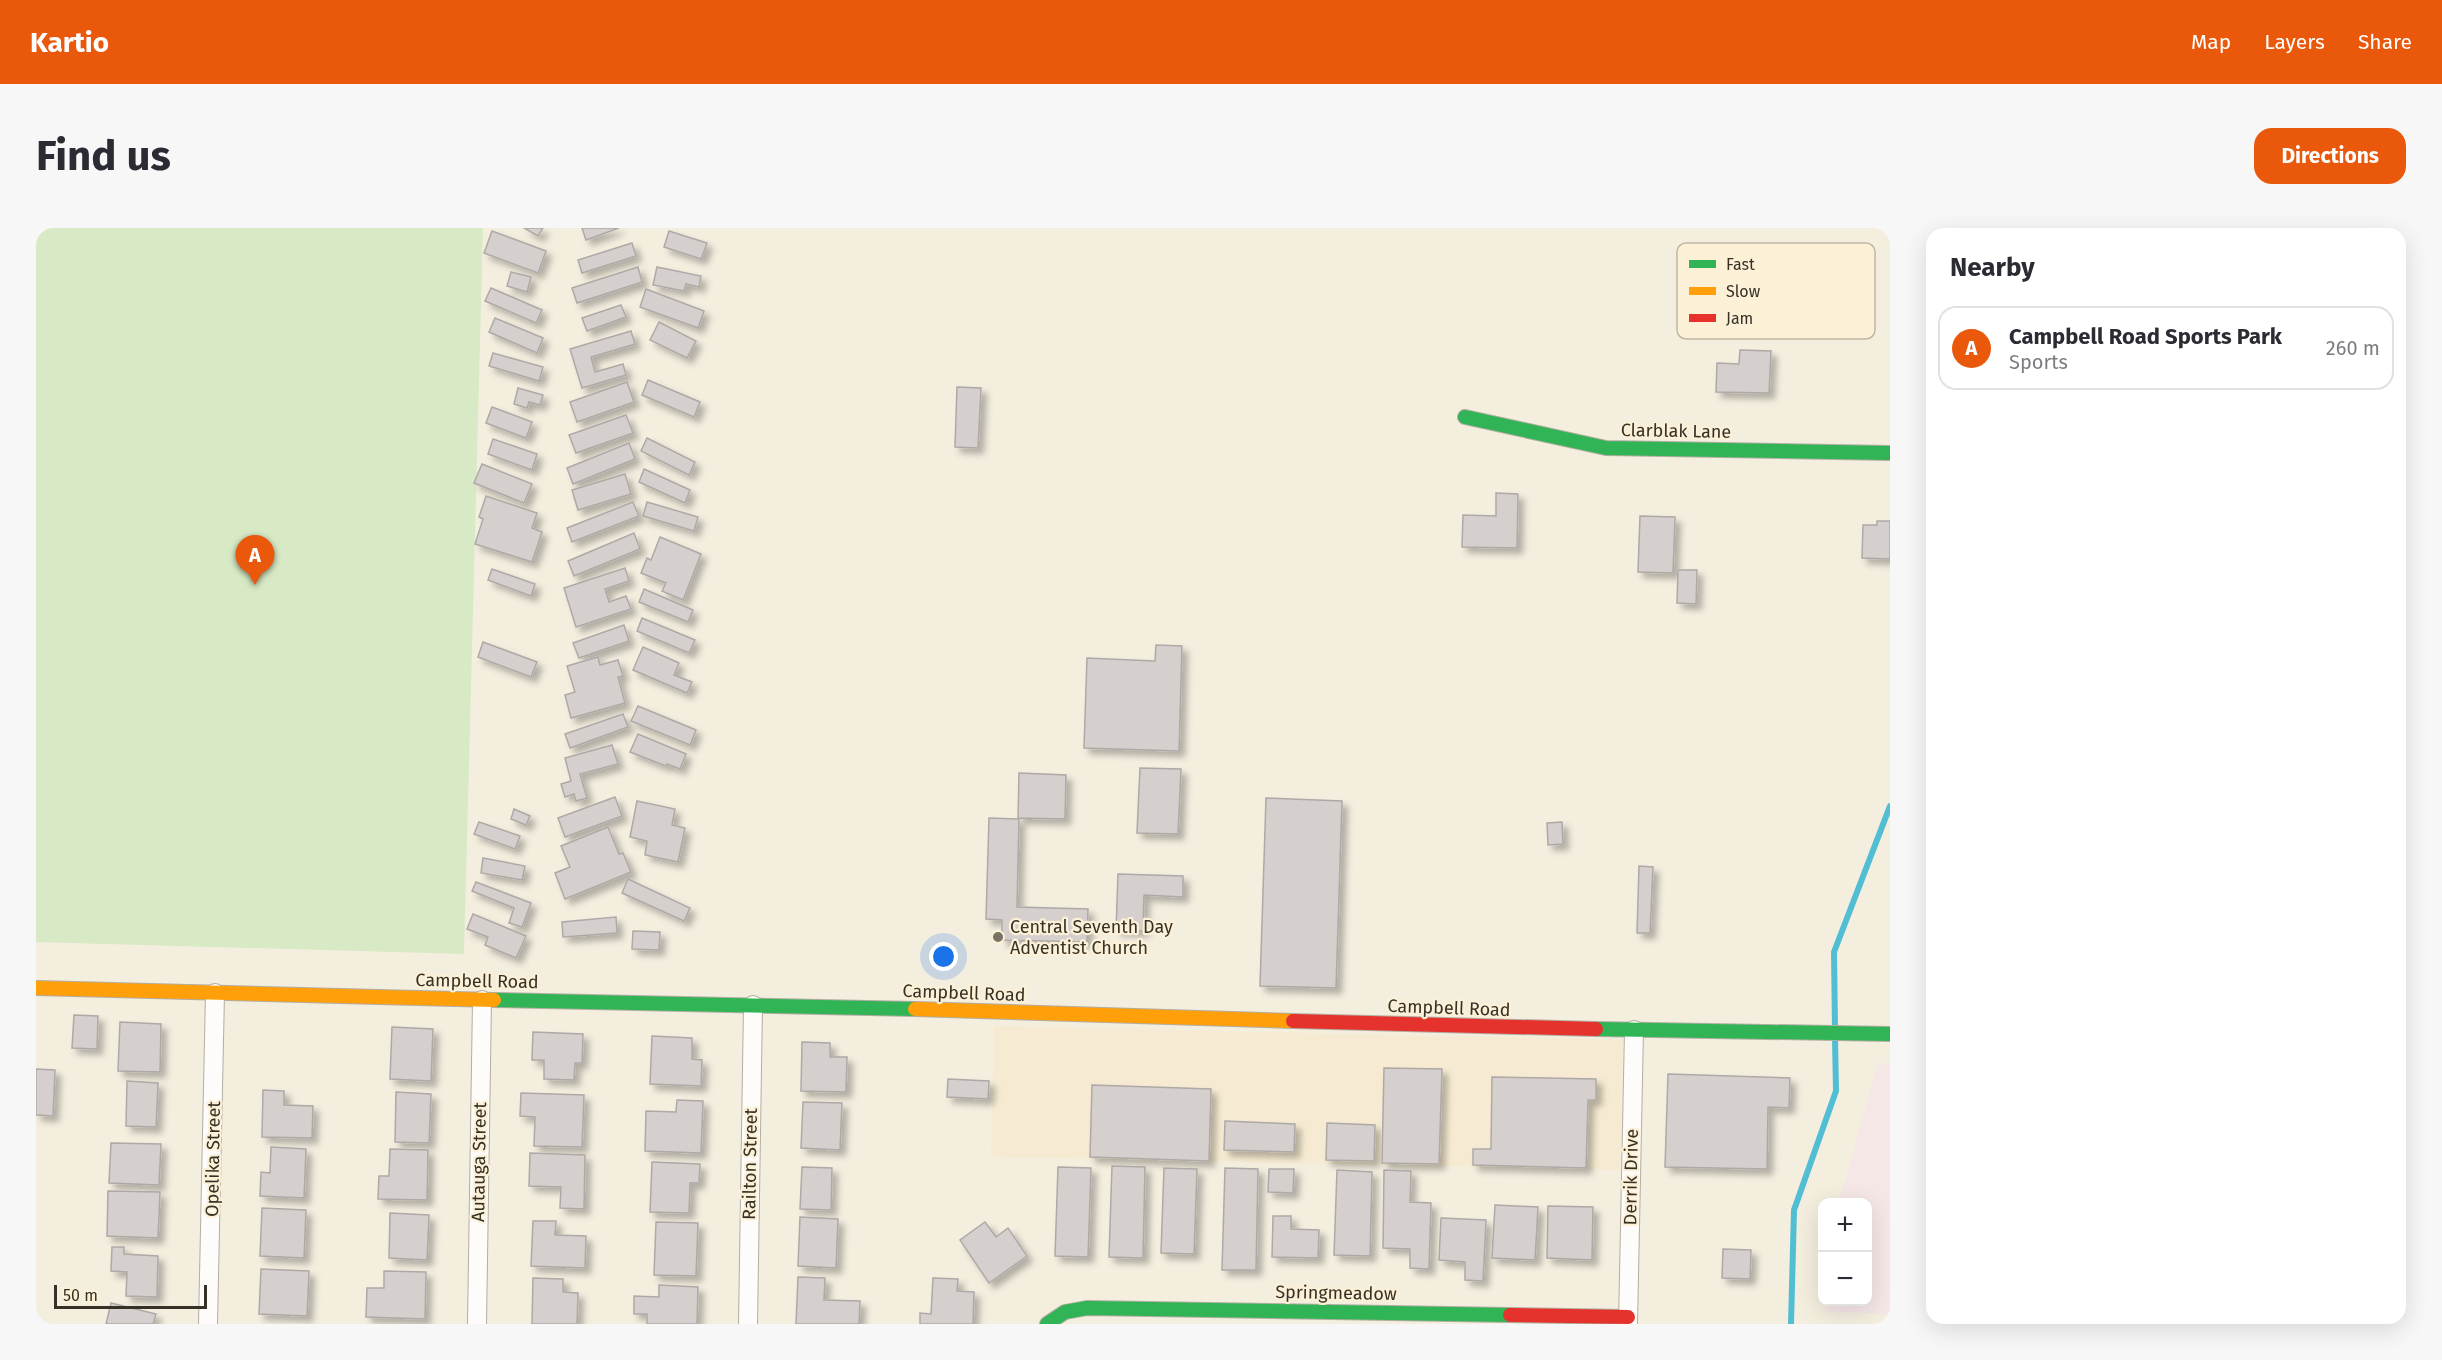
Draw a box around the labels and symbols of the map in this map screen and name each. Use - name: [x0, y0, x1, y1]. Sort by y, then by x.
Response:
- legend: [1677, 243, 1875, 339]
- text: Fast: [1726, 255, 1755, 274]
- text: Slow: [1726, 282, 1761, 301]
- text: Jam: [1726, 309, 1753, 328]
- street label: Clarblak Lane: [1621, 419, 1731, 443]
- pin: A: [236, 536, 274, 585]
- place label: Central Seventh Day Adventist Church: [1010, 916, 1173, 959]
- marker: Central Seventh Day Adventist Church: [991, 930, 1005, 944]
- your location: [929, 942, 958, 971]
- street label: Campbell Road: [415, 969, 539, 993]
- street label: Campbell Road: [902, 980, 1026, 1006]
- street label: Campbell Road: [1387, 995, 1511, 1021]
- street label: Opelika Street: [201, 1100, 225, 1217]
- street label: Autauga Street: [467, 1101, 491, 1222]
- street label: Railton Street: [738, 1107, 762, 1220]
- street label: Derrik Drive: [1619, 1129, 1643, 1225]
- street label: Springmeadow: [1275, 1281, 1397, 1305]
- scale bar: [54, 1282, 207, 1310]

